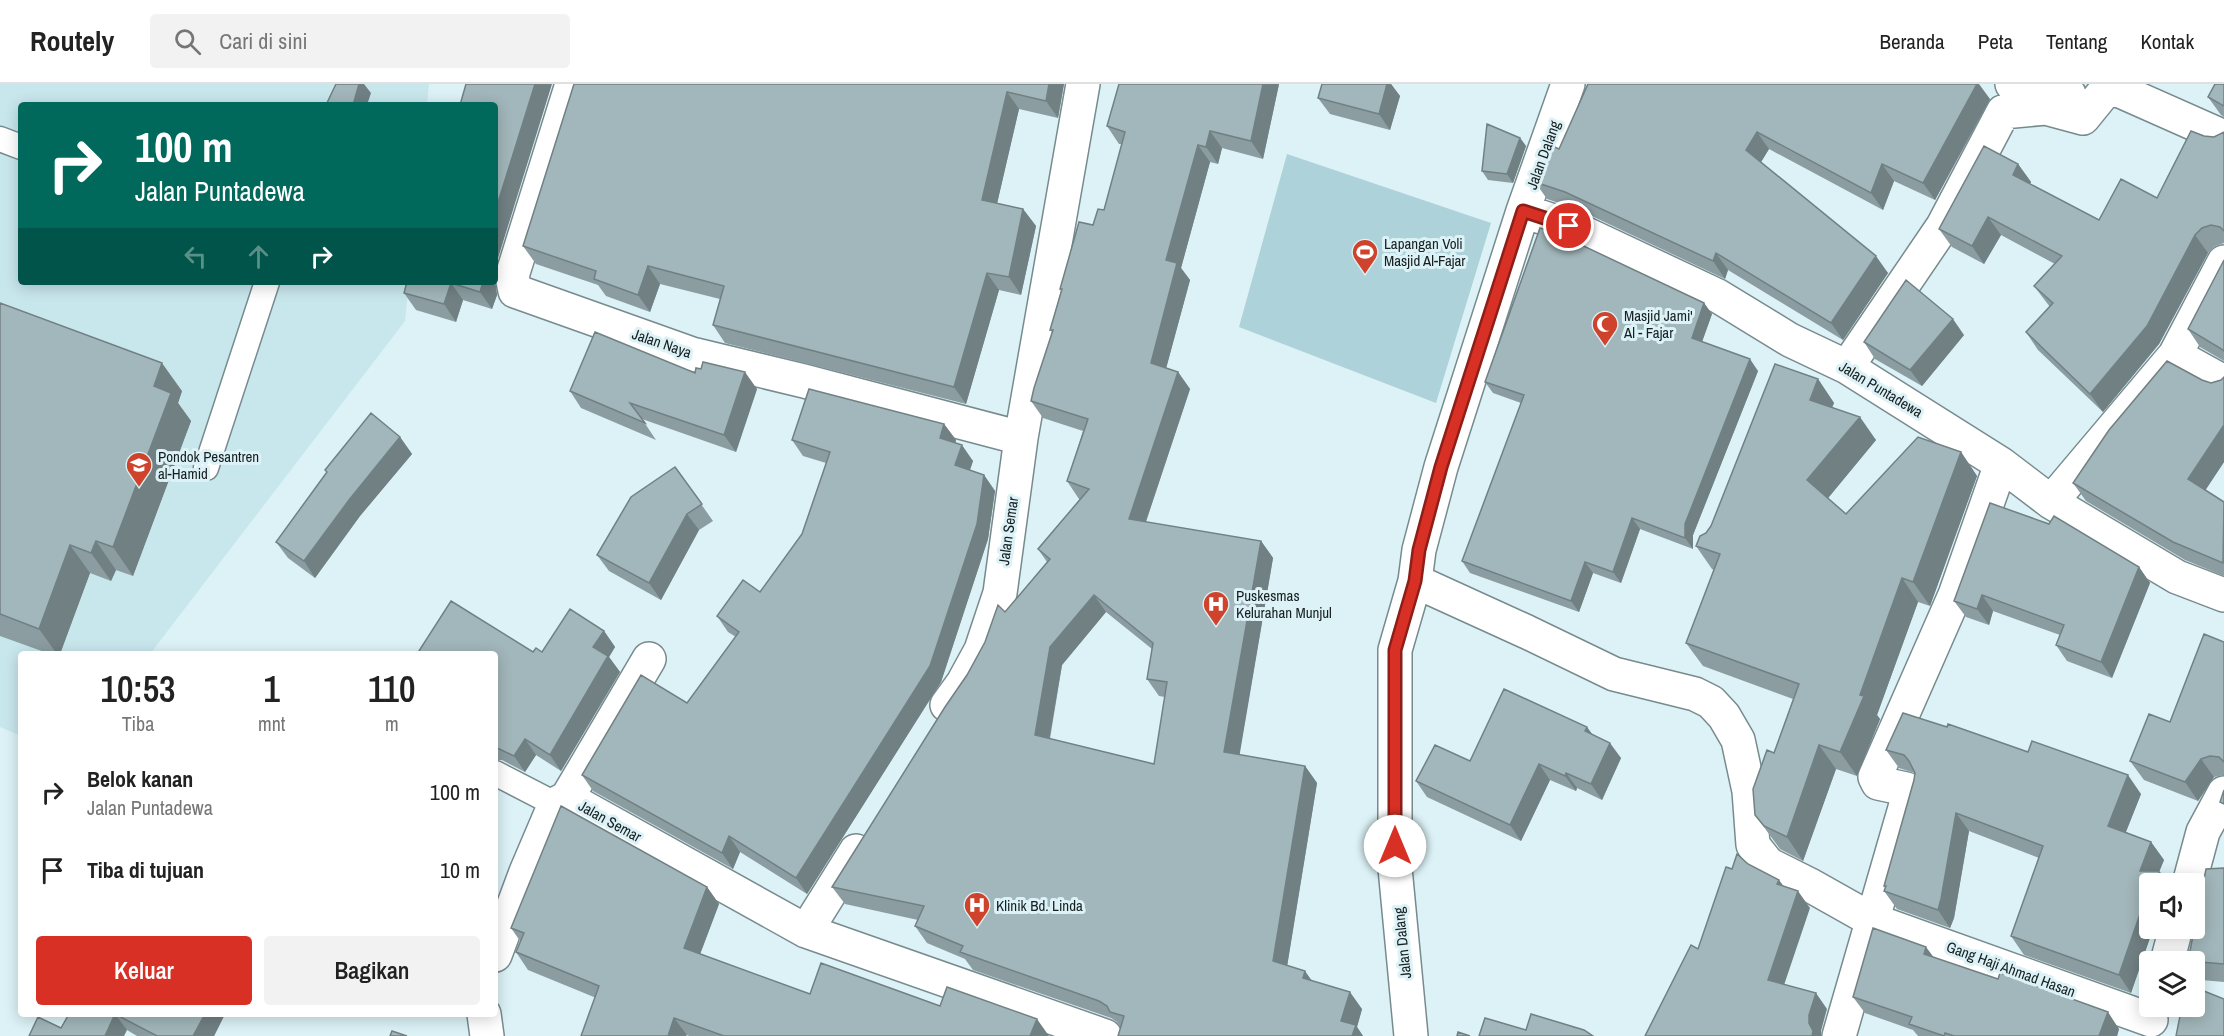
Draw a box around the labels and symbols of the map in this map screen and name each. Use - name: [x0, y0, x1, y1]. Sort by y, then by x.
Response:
- street label: Jalan Dalang: [1521, 118, 1565, 192]
- pin: [1543, 200, 1594, 251]
- place label: Lapangan Voli Masjid Al-Fajar: [1384, 233, 1465, 271]
- sports icon: Lapangan Voli Masjid Al-Fajar: [1350, 237, 1380, 275]
- place label: Masjid Jami' Al - Fajar: [1623, 305, 1693, 343]
- mosque icon: Masjid Jami' Al - Fajar: [1590, 309, 1620, 347]
- street label: Jalan Naya: [629, 323, 695, 363]
- street label: Jalan Puntadewa: [1835, 356, 1927, 422]
- place label: Pondok Pesantren al-Hamid: [158, 446, 259, 484]
- school or university icon: Pondok Pesantren al-Hamid: [124, 450, 154, 488]
- street label: Jalan Semar: [993, 495, 1023, 567]
- place label: Puskesmas Kelurahan Munjul: [1236, 585, 1332, 623]
- hospital icon: Puskesmas Kelurahan Munjul: [1201, 589, 1231, 627]
- street label: Jalan Semar: [575, 795, 645, 847]
- position arrow: [1363, 814, 1427, 878]
- hospital icon: Klinik Bd. Linda: [962, 890, 992, 928]
- place label: Klinik Bd. Linda: [996, 895, 1083, 916]
- street label: Jalan Dalang: [1388, 906, 1416, 980]
- street label: Gang Haji Ahmad Hasan: [1943, 936, 2079, 1002]

